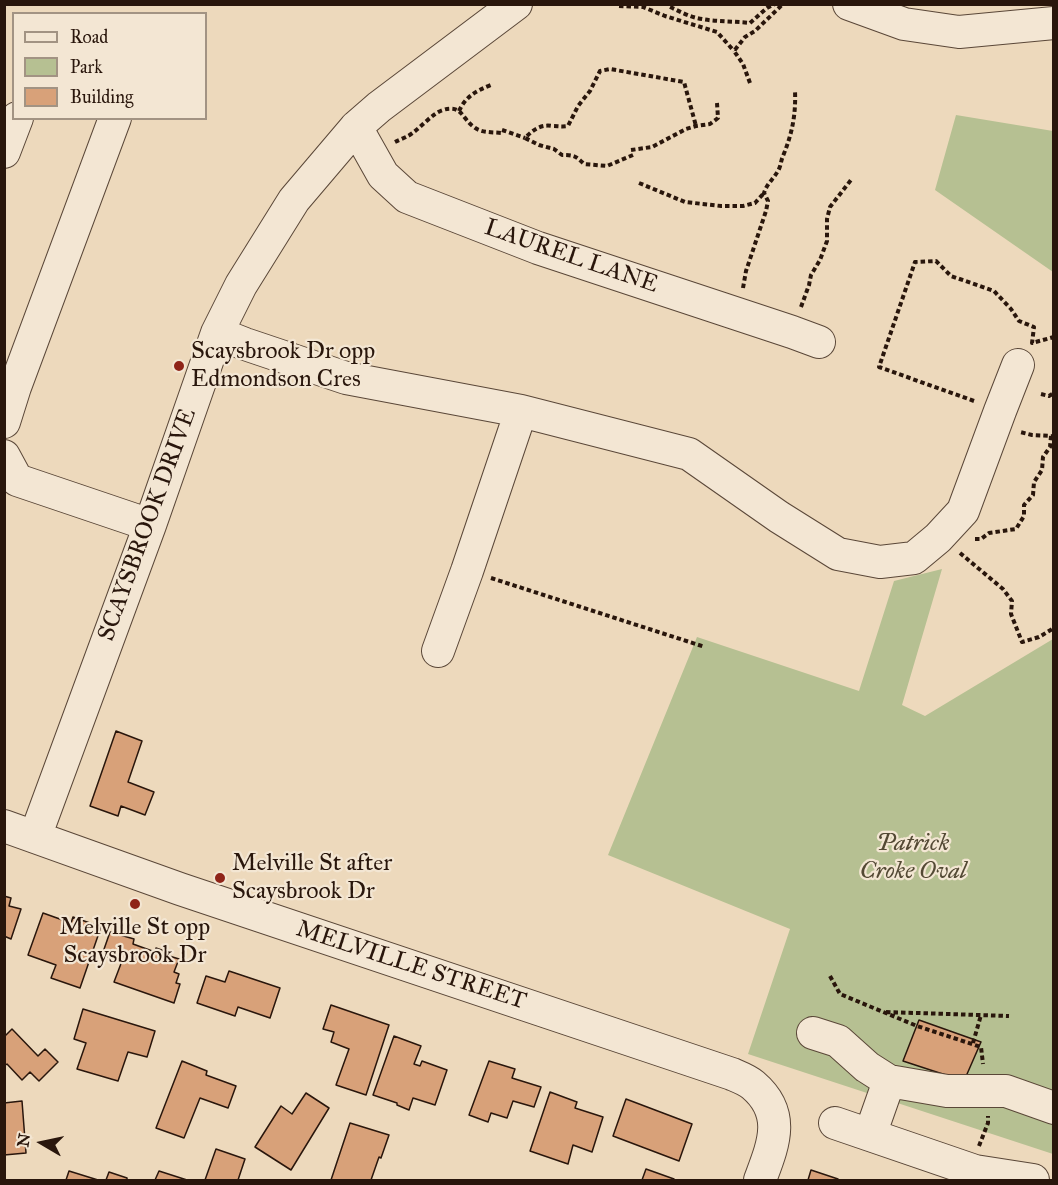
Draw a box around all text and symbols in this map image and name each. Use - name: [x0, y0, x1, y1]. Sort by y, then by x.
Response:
- legend: [12, 12, 207, 120]
- text: Road: [70, 26, 108, 48]
- text: Park: [70, 56, 103, 78]
- text: Building: [70, 86, 133, 108]
- street label: LAUREL LANE: [480, 214, 662, 300]
- place label: Scaysbrook Dr opp Edmondson Cres: [191, 338, 375, 394]
- marker: Scaysbrook Dr opp Edmondson Cres: [172, 359, 186, 373]
- street label: SCAYSBROOK DRIVE: [93, 405, 203, 645]
- park label: Patrick Croke Oval: [860, 830, 966, 886]
- place label: Melville St after Scaysbrook Dr: [232, 850, 392, 906]
- marker: Melville St after Scaysbrook Dr: [213, 871, 227, 885]
- marker: Melville St opp Scaysbrook Dr: [128, 897, 142, 911]
- place label: Melville St opp Scaysbrook Dr: [60, 914, 210, 970]
- street label: MELVILLE STREET: [292, 915, 530, 1017]
- north arrow: [12, 1113, 72, 1173]
- text: N: [13, 1132, 34, 1148]

